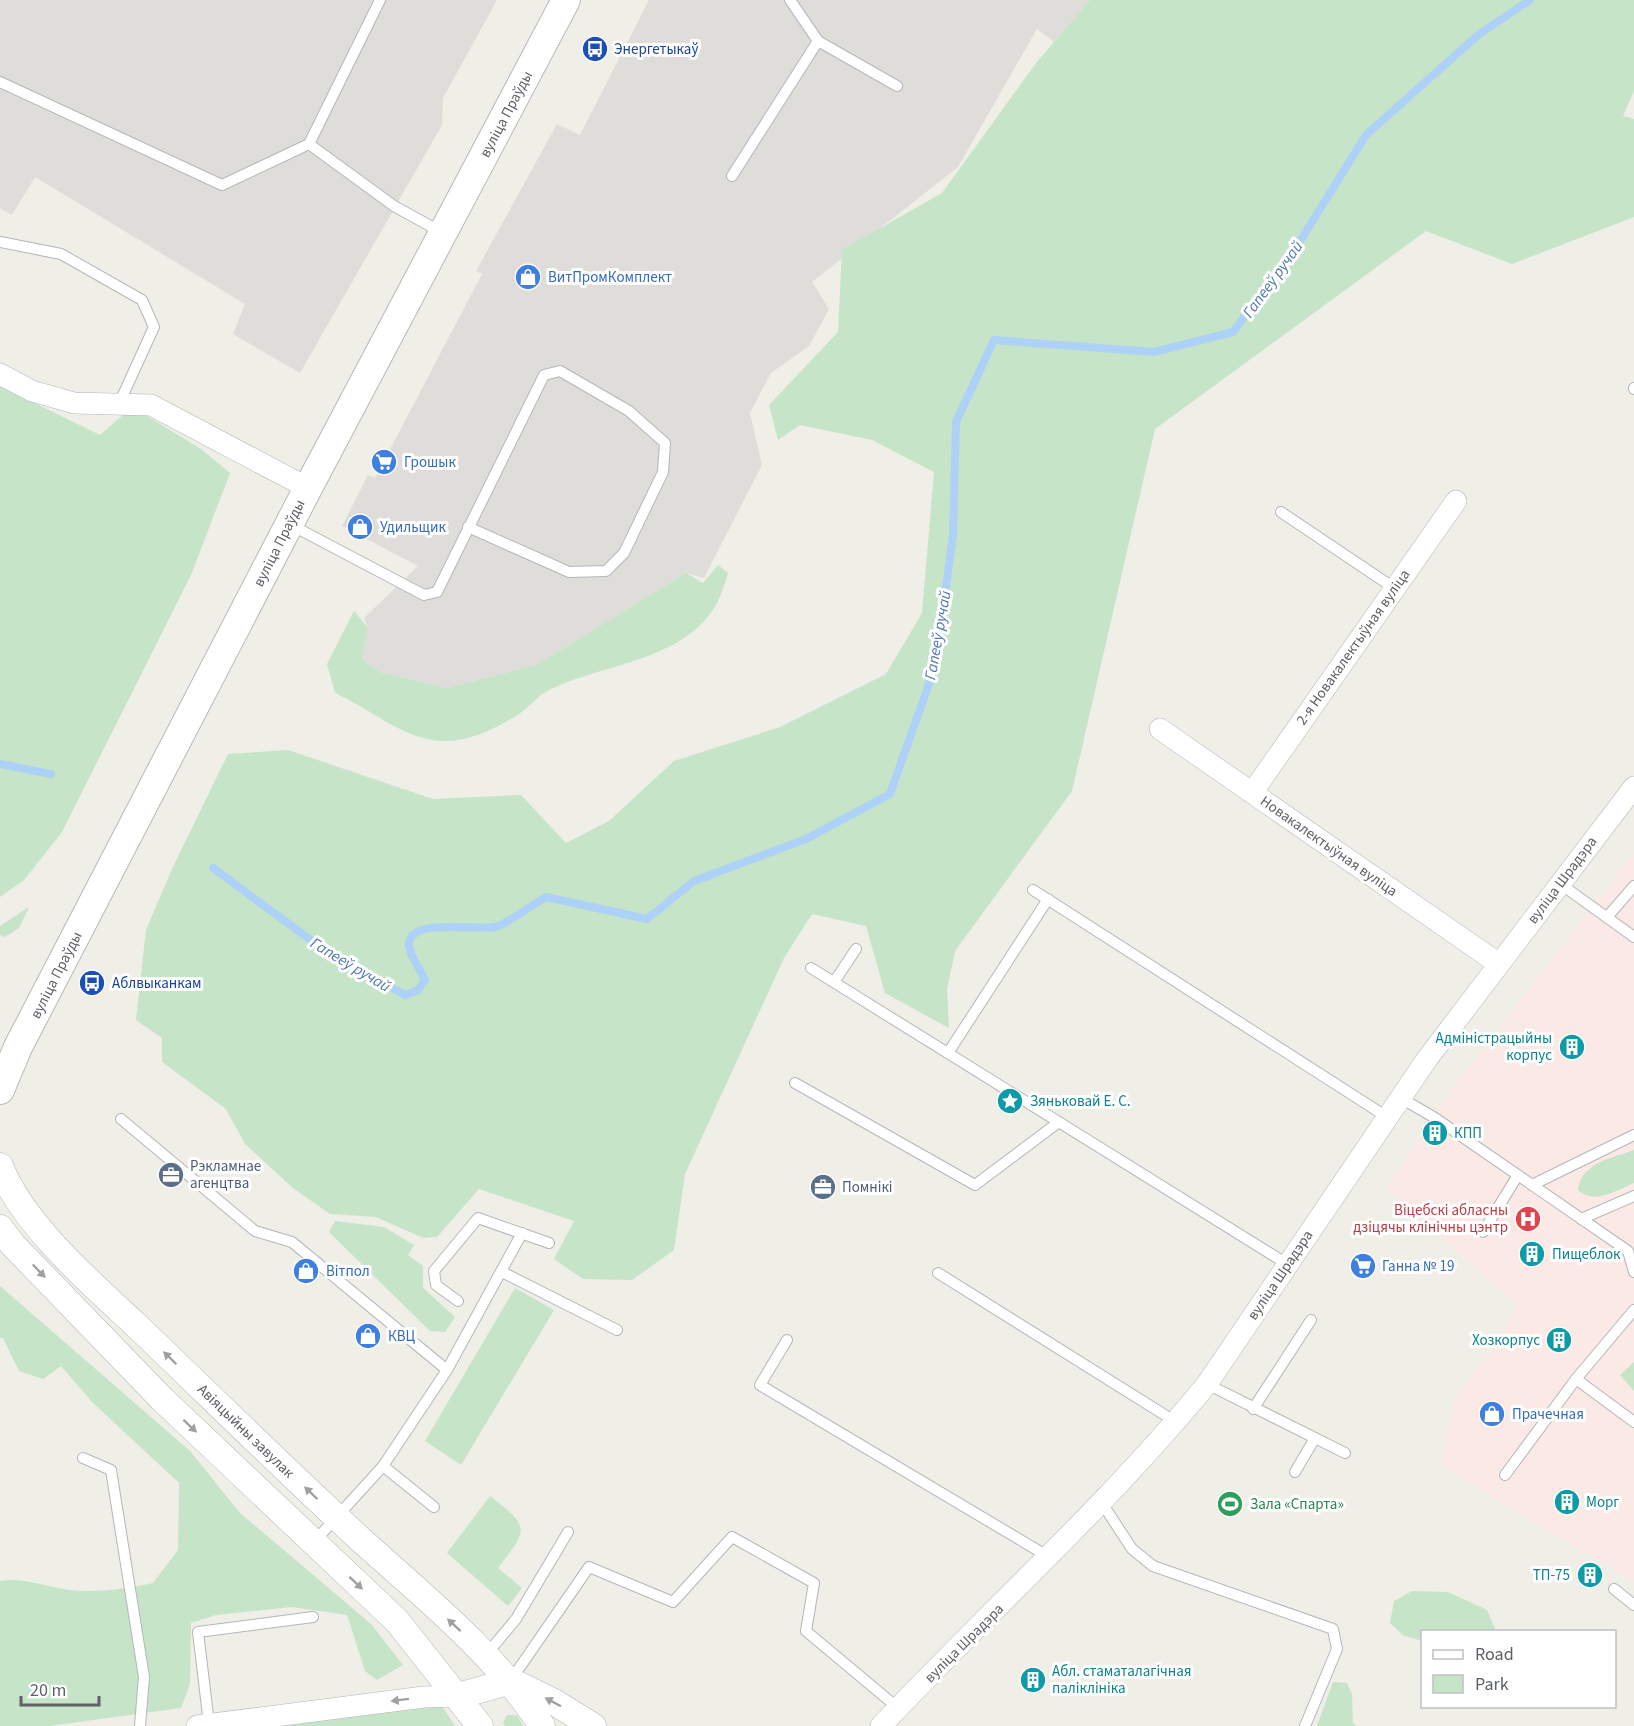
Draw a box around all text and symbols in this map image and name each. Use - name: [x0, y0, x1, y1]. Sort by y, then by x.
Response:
- bus stop icon: Энергетыкаў: [580, 34, 610, 64]
- place label: Энергетыкаў: [614, 39, 698, 60]
- street label: вуліца Праўды: [475, 67, 538, 161]
- water label: Гапееў ручай: [1237, 237, 1308, 323]
- shop icon: ВитПромКомплект: [513, 262, 543, 292]
- place label: ВитПромКомплект: [548, 267, 672, 288]
- supermarket icon: Грошык: [369, 447, 399, 477]
- place label: Грошык: [404, 452, 456, 473]
- street label: вуліца Праўды: [248, 496, 310, 591]
- shop icon: Удильщик: [345, 512, 375, 542]
- place label: Удильщик: [380, 517, 447, 538]
- street label: 2-я Новакалектыўная вуліца: [1291, 565, 1415, 730]
- water label: Гапееў ручай: [919, 589, 957, 681]
- street label: Новакалектыўная вуліца: [1256, 791, 1402, 902]
- street label: вуліца Шрадэра: [1523, 832, 1602, 928]
- street label: вуліца Праўды: [25, 928, 87, 1023]
- water label: Гапееў ручай: [306, 932, 395, 997]
- bus stop icon: Аблвыканкам: [77, 968, 107, 998]
- place label: Аблвыканкам: [112, 973, 201, 994]
- place label: Адміністрацыйны корпус: [1435, 1028, 1552, 1066]
- building icon: Адміністрацыйны корпус: [1557, 1032, 1587, 1062]
- place icon: Зяньковай Е. С.: [995, 1086, 1025, 1116]
- place label: Зяньковай Е. С.: [1030, 1091, 1131, 1112]
- building icon: КПП: [1420, 1118, 1450, 1148]
- place label: КПП: [1454, 1123, 1482, 1144]
- place label: Рэкламнае агенцтва: [190, 1156, 261, 1194]
- office icon: Рэкламнае агенцтва: [156, 1160, 186, 1190]
- office icon: Помнікі: [808, 1172, 838, 1202]
- place label: Помнікі: [842, 1177, 893, 1198]
- place label: Віцебскі абласны дзіцячы клінічны цэнтр: [1353, 1200, 1508, 1238]
- hospital icon: Віцебскі абласны дзіцячы клінічны цэнтр: [1513, 1204, 1543, 1234]
- street label: вуліца Шрадэра: [1243, 1226, 1318, 1324]
- building icon: Пищеблок: [1517, 1239, 1547, 1269]
- place label: Пищеблок: [1552, 1244, 1621, 1265]
- supermarket icon: Ганна № 19: [1348, 1251, 1378, 1281]
- shop icon: Вітпол: [291, 1256, 321, 1286]
- place label: Ганна № 19: [1382, 1256, 1454, 1277]
- place label: Вітпол: [326, 1261, 370, 1282]
- one-way arrow: [31, 1264, 45, 1278]
- shop icon: КВЦ: [353, 1321, 383, 1351]
- building icon: Хозкорпус: [1544, 1325, 1574, 1355]
- place label: КВЦ: [388, 1326, 416, 1347]
- place label: Хозкорпус: [1472, 1330, 1540, 1351]
- one-way arrow: [163, 1352, 177, 1366]
- street label: Авіяцыйны завулак: [192, 1380, 299, 1484]
- shop icon: Прачечная: [1477, 1399, 1507, 1429]
- place label: Прачечная: [1512, 1404, 1584, 1425]
- one-way arrow: [182, 1419, 197, 1433]
- one-way arrow: [304, 1487, 319, 1500]
- building icon: Морг: [1552, 1487, 1582, 1517]
- sports icon: Зала «Спарта»: [1215, 1489, 1245, 1519]
- place label: Морг: [1586, 1492, 1620, 1513]
- place label: Зала «Спарта»: [1250, 1494, 1344, 1515]
- building icon: ТП-75: [1575, 1560, 1605, 1590]
- place label: ТП-75: [1533, 1565, 1570, 1586]
- one-way arrow: [349, 1576, 364, 1590]
- street label: вуліца Шрадэра: [920, 1599, 1009, 1688]
- one-way arrow: [447, 1619, 461, 1633]
- legend: [1421, 1630, 1616, 1708]
- text: Road: [1475, 1642, 1514, 1667]
- place label: Абл. стаматалагічная паліклініка: [1052, 1661, 1191, 1699]
- building icon: Абл. стаматалагічная паліклініка: [1018, 1665, 1048, 1695]
- scale bar: [21, 1669, 99, 1707]
- text: Park: [1475, 1672, 1509, 1697]
- text: 20 m: [30, 1678, 66, 1703]
- one-way arrow: [390, 1695, 409, 1704]
- one-way arrow: [544, 1697, 561, 1707]

